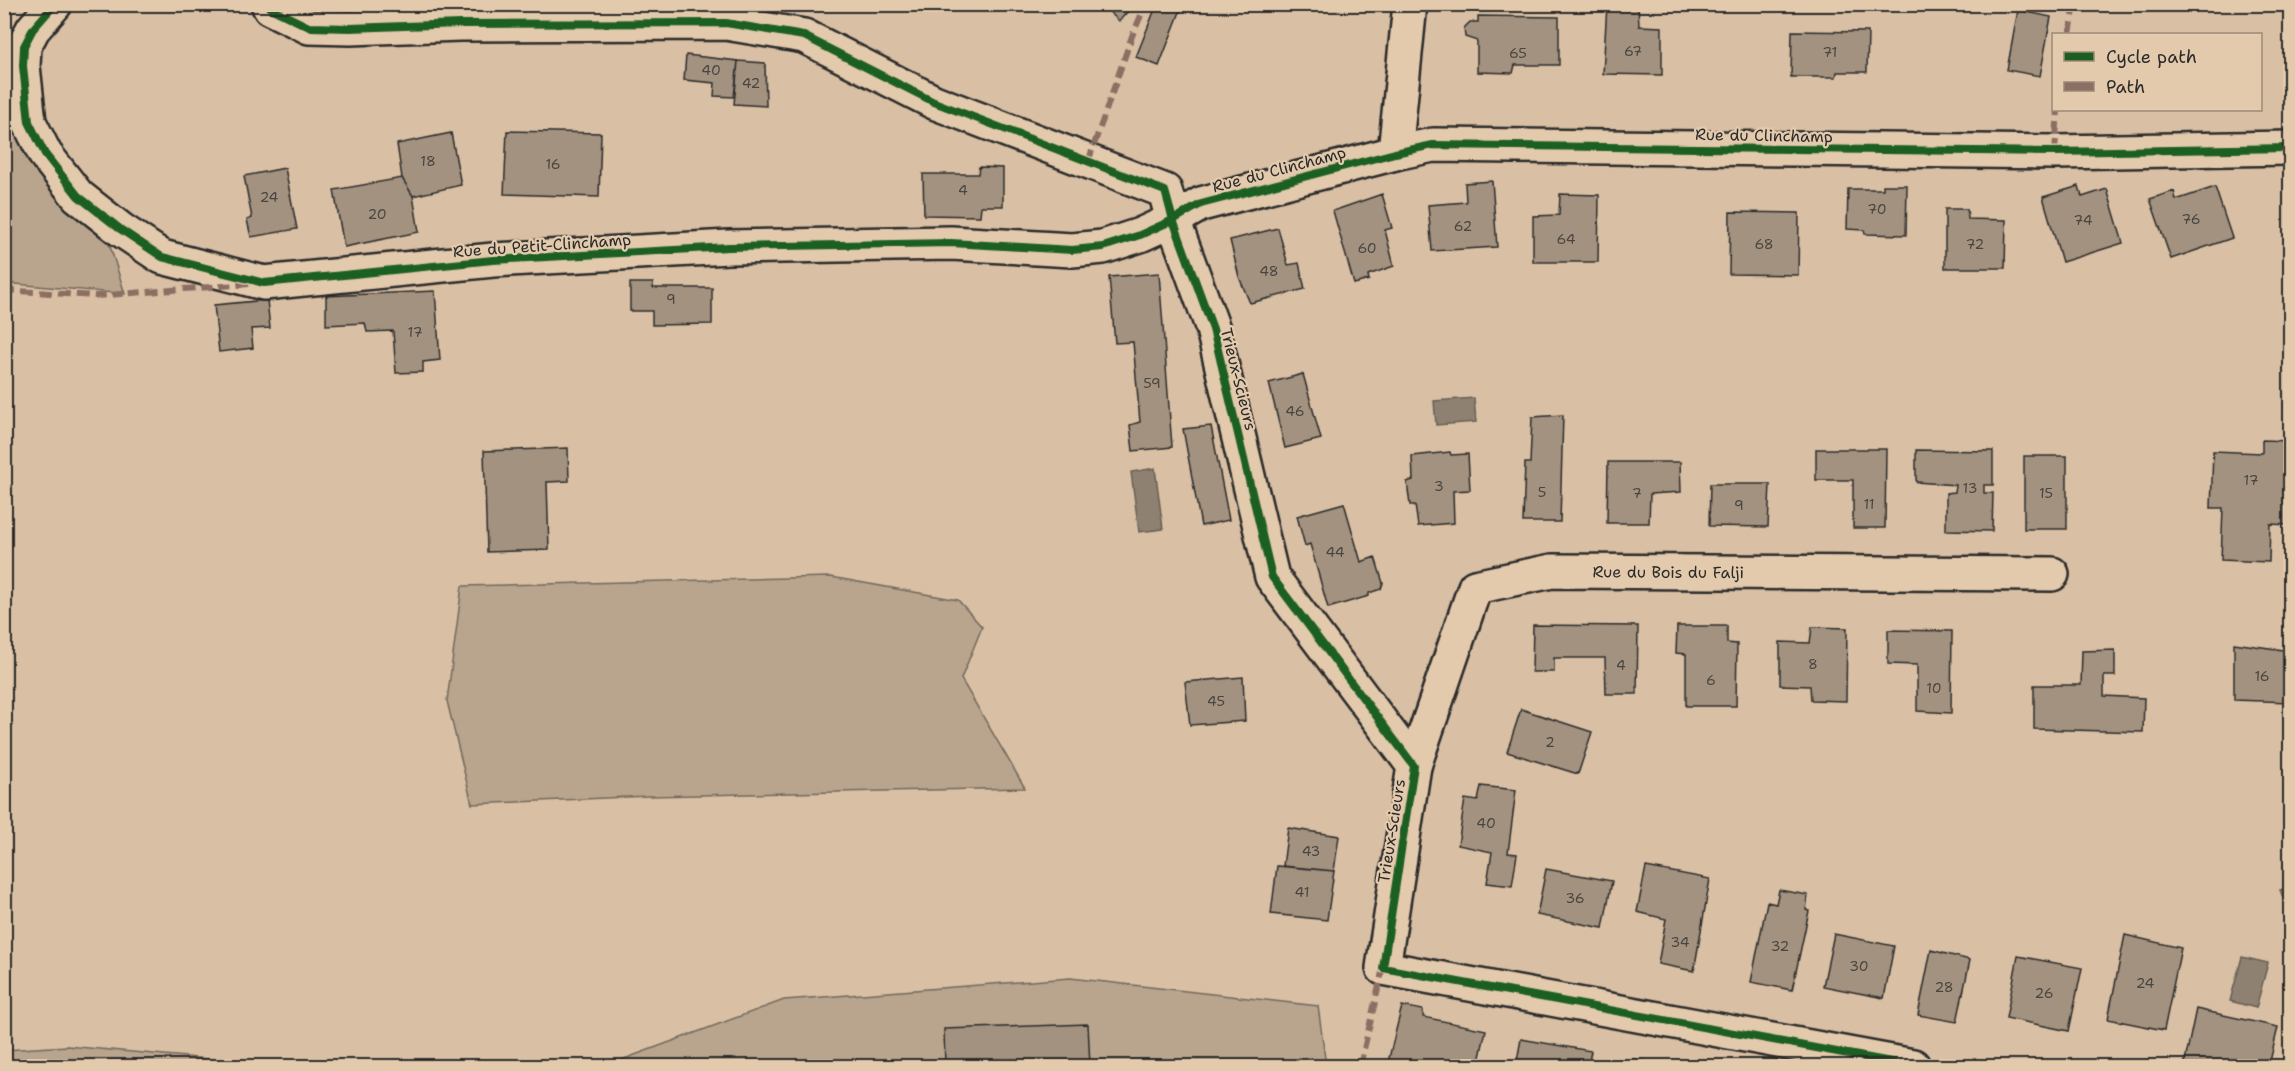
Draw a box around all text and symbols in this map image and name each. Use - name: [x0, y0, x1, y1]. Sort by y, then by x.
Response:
- legend: [2052, 33, 2262, 111]
- house number: 67: [1624, 42, 1642, 60]
- house number: 71: [1823, 43, 1837, 61]
- house number: 65: [1509, 44, 1527, 62]
- text: Cycle path: [2106, 45, 2197, 69]
- house number: 40: [701, 61, 721, 79]
- house number: 42: [742, 74, 760, 92]
- text: Path: [2106, 75, 2145, 99]
- street label: Rue du Clinchamp: [1695, 124, 1833, 147]
- street label: Rue du Clinchamp: [1210, 142, 1348, 197]
- house number: 18: [420, 152, 436, 170]
- house number: 16: [545, 155, 561, 173]
- house number: 4: [958, 181, 968, 199]
- house number: 24: [260, 188, 279, 206]
- house number: 70: [1867, 200, 1887, 218]
- house number: 20: [367, 205, 387, 223]
- house number: 76: [2181, 210, 2201, 228]
- house number: 74: [2074, 211, 2093, 229]
- house number: 62: [1454, 217, 1472, 235]
- street label: Rue du Petit-Clinchamp: [452, 229, 632, 262]
- house number: 64: [1556, 230, 1576, 248]
- house number: 68: [1754, 235, 1774, 253]
- house number: 72: [1966, 235, 1984, 253]
- house number: 60: [1357, 239, 1377, 257]
- house number: 48: [1259, 262, 1279, 280]
- house number: 9: [666, 290, 676, 308]
- house number: 17: [408, 323, 422, 341]
- street label: Trieux-Scieurs: [1216, 326, 1261, 433]
- house number: 59: [1143, 374, 1161, 392]
- house number: 46: [1285, 402, 1305, 420]
- house number: 17: [2244, 471, 2258, 489]
- house number: 3: [1434, 477, 1444, 495]
- house number: 13: [1963, 479, 1977, 497]
- house number: 5: [1538, 483, 1546, 501]
- house number: 7: [1632, 484, 1642, 502]
- house number: 15: [2039, 484, 2053, 502]
- house number: 11: [1863, 495, 1875, 513]
- house number: 9: [1734, 496, 1744, 514]
- house number: 44: [1325, 543, 1345, 561]
- street label: Rue du Bois du Falji: [1592, 561, 1744, 583]
- house number: 8: [1808, 655, 1818, 673]
- house number: 4: [1616, 656, 1626, 674]
- house number: 16: [2254, 667, 2270, 685]
- house number: 6: [1706, 671, 1716, 689]
- house number: 10: [1926, 679, 1942, 697]
- house number: 45: [1207, 692, 1225, 710]
- house number: 2: [1545, 733, 1555, 751]
- street label: Trieux-Scieurs: [1373, 777, 1410, 885]
- house number: 40: [1476, 814, 1496, 832]
- house number: 43: [1302, 842, 1320, 860]
- house number: 41: [1295, 883, 1309, 901]
- house number: 36: [1565, 889, 1585, 907]
- house number: 34: [1670, 933, 1690, 951]
- house number: 32: [1771, 937, 1789, 955]
- house number: 30: [1849, 957, 1869, 975]
- house number: 24: [2136, 974, 2155, 992]
- house number: 28: [1934, 978, 1954, 996]
- house number: 26: [2035, 984, 2054, 1002]

